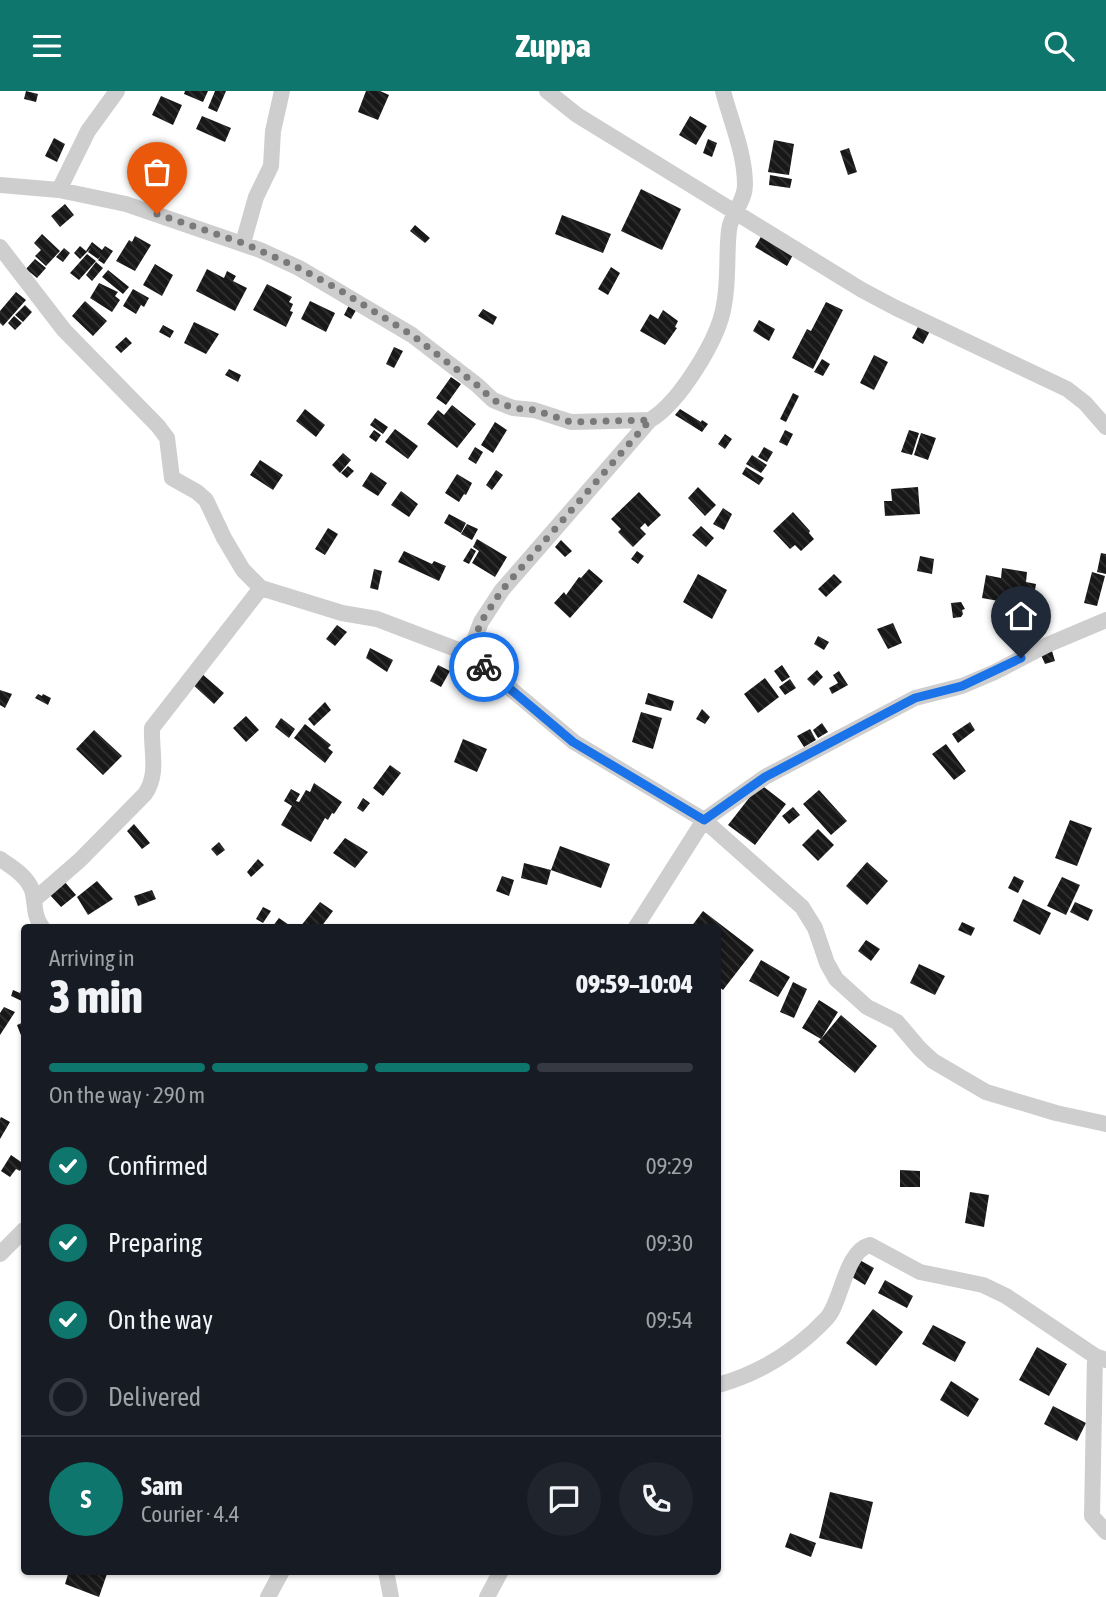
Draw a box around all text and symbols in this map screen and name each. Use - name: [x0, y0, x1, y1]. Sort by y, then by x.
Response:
- icon: menu: [28, 27, 66, 65]
- text: Zuppa: [515, 27, 591, 64]
- icon: search: [1040, 27, 1078, 65]
- pin: [127, 142, 187, 214]
- icon: bag: [138, 153, 176, 191]
- pin: [991, 586, 1051, 658]
- icon: home: [1002, 597, 1040, 635]
- courier: [449, 632, 519, 702]
- icon: bike: [465, 648, 503, 686]
- text: Arriving in: [49, 945, 135, 971]
- text: 09:59–10:04: [576, 969, 693, 999]
- text: 3 min: [49, 970, 143, 1023]
- text: On the way · 290 m: [49, 1082, 205, 1108]
- icon: check: [49, 1147, 87, 1185]
- text: Confirmed: [108, 1151, 208, 1181]
- text: 09:29: [646, 1153, 693, 1179]
- icon: check: [49, 1224, 87, 1262]
- text: Preparing: [108, 1228, 202, 1258]
- text: 09:30: [646, 1230, 693, 1256]
- icon: check: [49, 1301, 87, 1339]
- text: On the way: [108, 1305, 213, 1335]
- text: 09:54: [646, 1307, 693, 1333]
- text: Delivered: [108, 1382, 201, 1412]
- button: chat: [527, 1462, 601, 1536]
- button: phone: [619, 1462, 693, 1536]
- text: Sam: [141, 1471, 183, 1501]
- text: S: [81, 1484, 91, 1514]
- text: Courier · 4.4: [141, 1501, 240, 1527]

